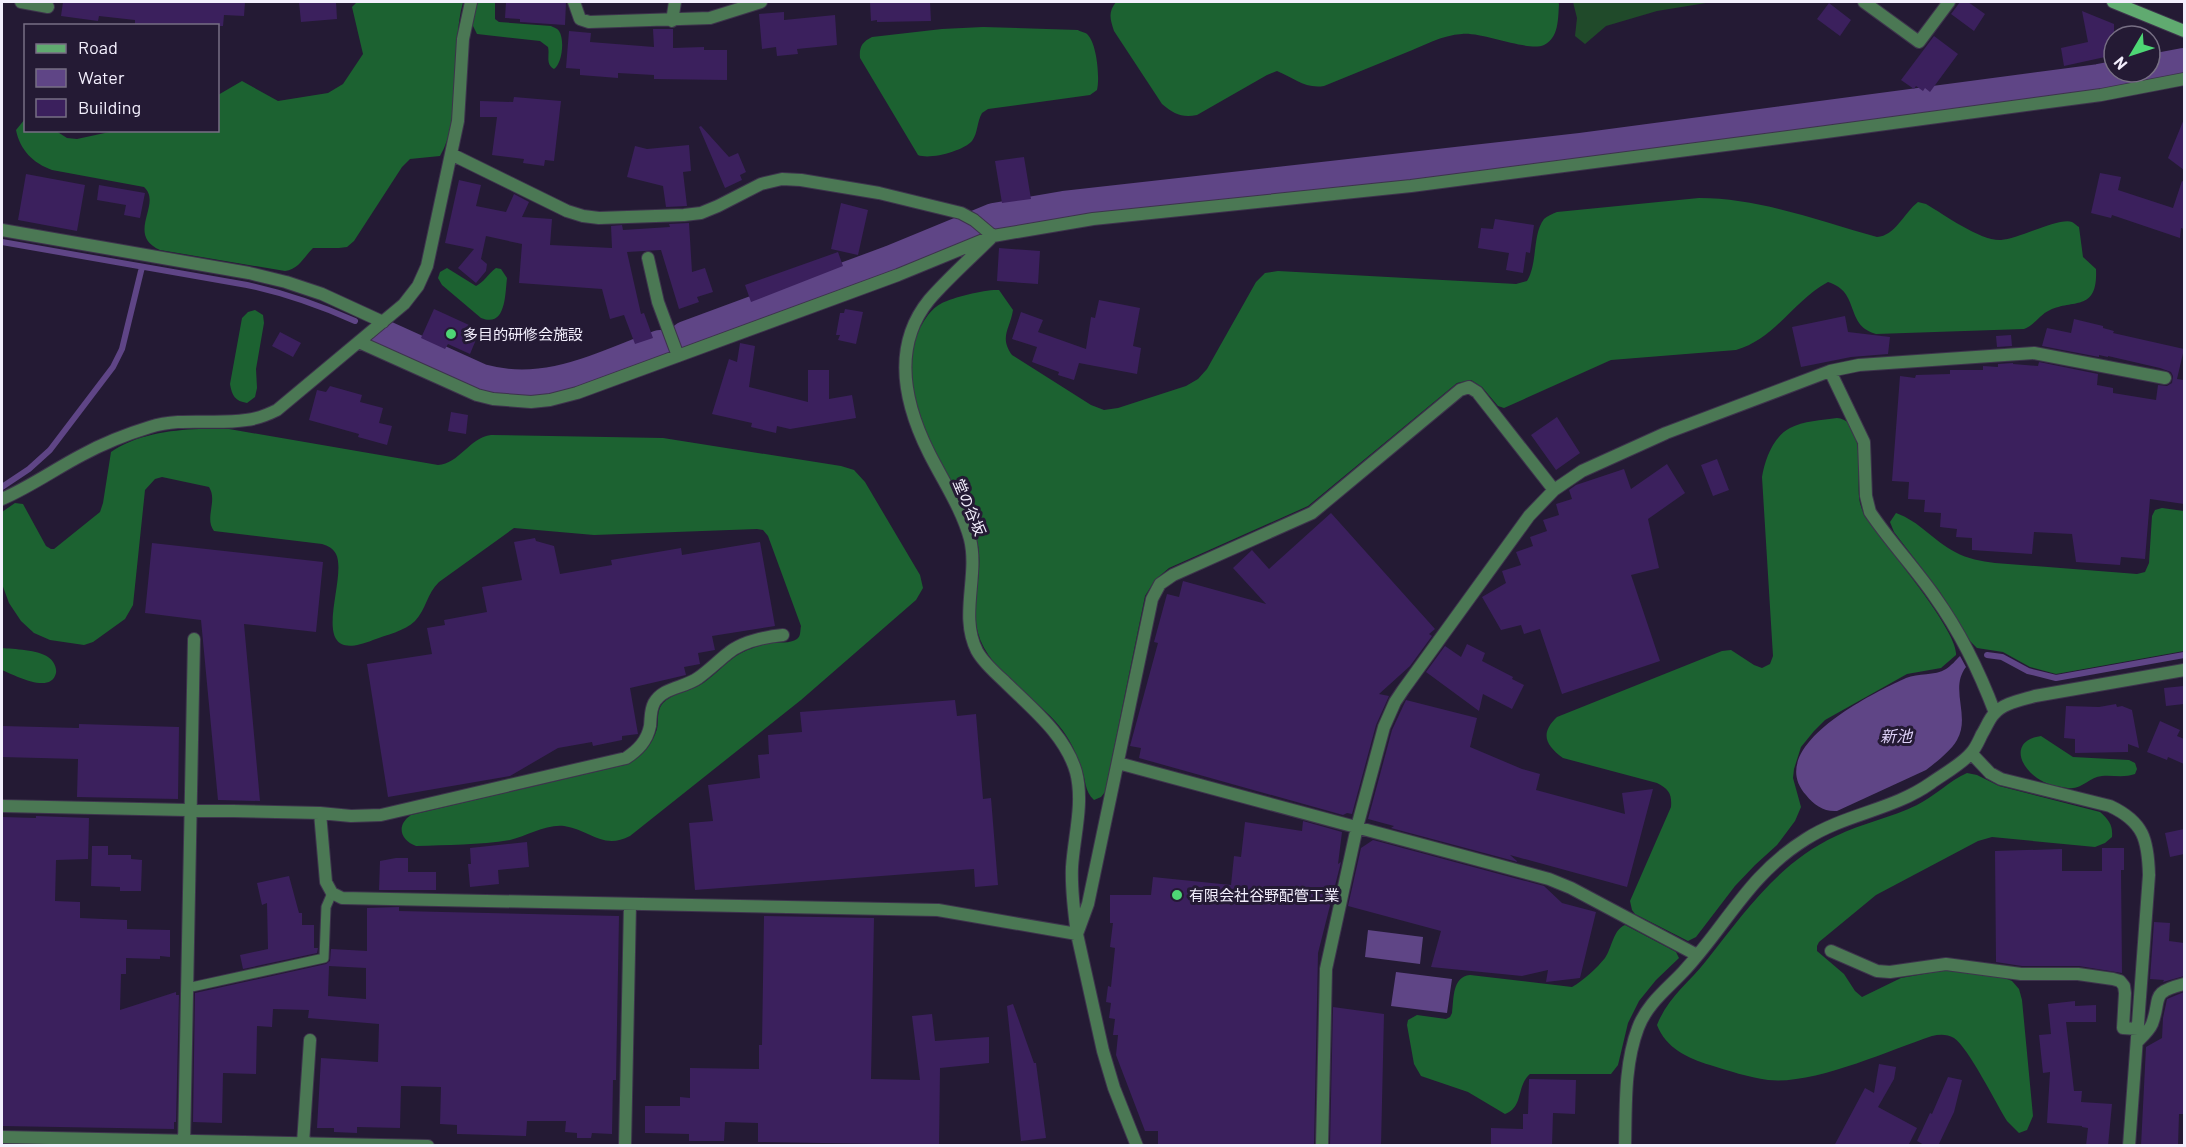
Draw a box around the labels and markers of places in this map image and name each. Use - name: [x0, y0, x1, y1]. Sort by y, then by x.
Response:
- place label: 多目的研修会施設: [463, 325, 583, 343]
- marker: 多目的研修会施設: [444, 327, 458, 341]
- place label: 有限会社谷野配管工業: [1189, 886, 1339, 904]
- marker: 有限会社谷野配管工業: [1170, 888, 1184, 902]

